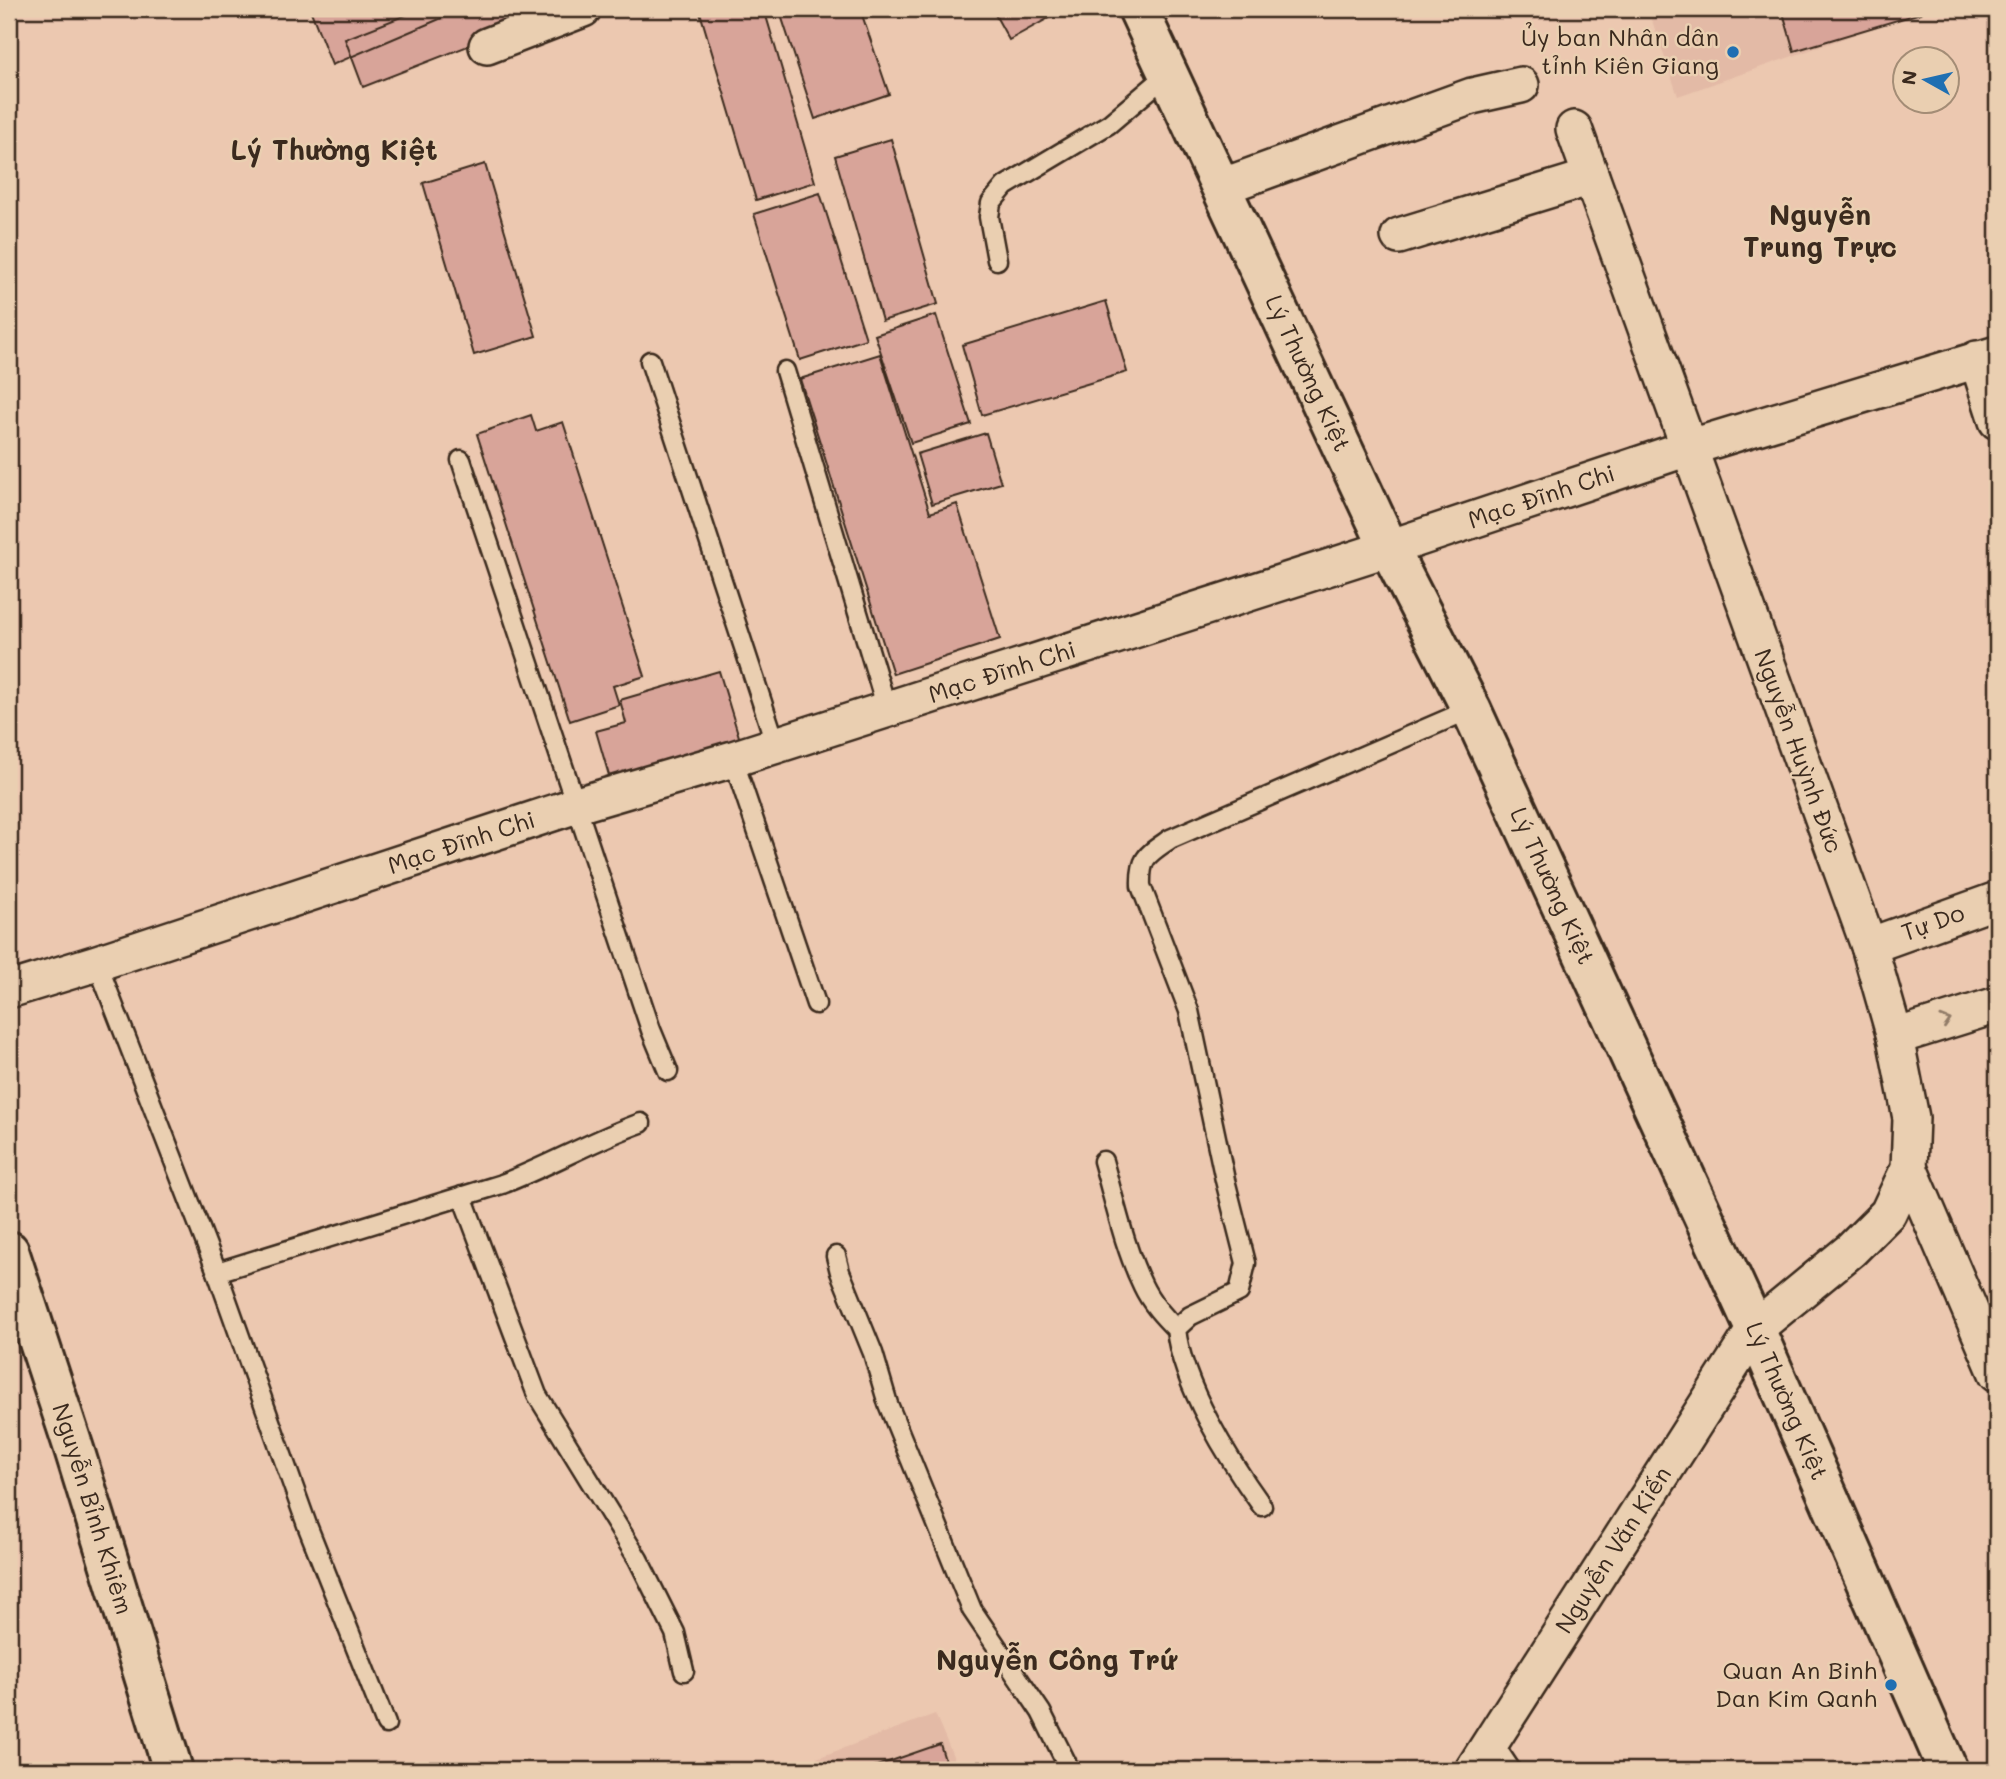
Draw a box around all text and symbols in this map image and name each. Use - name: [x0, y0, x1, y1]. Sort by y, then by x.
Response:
- place label: Ủy ban Nhân dân tỉnh Kiên Giang: [1521, 21, 1719, 80]
- marker: Ủy ban Nhân dân tỉnh Kiên Giang: [1725, 44, 1741, 60]
- north arrow: [1890, 46, 1960, 116]
- text: N: [1895, 69, 1922, 86]
- district label: Lý Thường Kiệt: [230, 131, 438, 168]
- district label: Nguyễn Trung Trực: [1743, 196, 1897, 264]
- street label: Lý Thường Kiệt: [1259, 289, 1359, 456]
- street label: Mạc Đĩnh Chi: [1463, 457, 1619, 535]
- street label: Mạc Đĩnh Chi: [924, 633, 1080, 709]
- street label: Nguyễn Huỳnh Đức: [1748, 644, 1851, 857]
- street label: Lý Thường Kiệt: [1504, 802, 1603, 969]
- street label: Mạc Đĩnh Chi: [384, 803, 539, 880]
- street label: Tự Do: [1897, 896, 1968, 947]
- one-way arrow: [1940, 1014, 1952, 1029]
- street label: Lý Thường Kiệt: [1740, 1317, 1836, 1484]
- street label: Nguyễn Bỉnh Khiêm: [46, 1399, 141, 1618]
- street label: Nguyễn Văn Kiến: [1547, 1460, 1677, 1639]
- district label: Nguyễn Công Trứ: [936, 1641, 1178, 1678]
- place label: Quan An Binh Dan Kim Qanh: [1715, 1654, 1877, 1713]
- marker: Quan An Binh Dan Kim Qanh: [1883, 1677, 1899, 1693]

